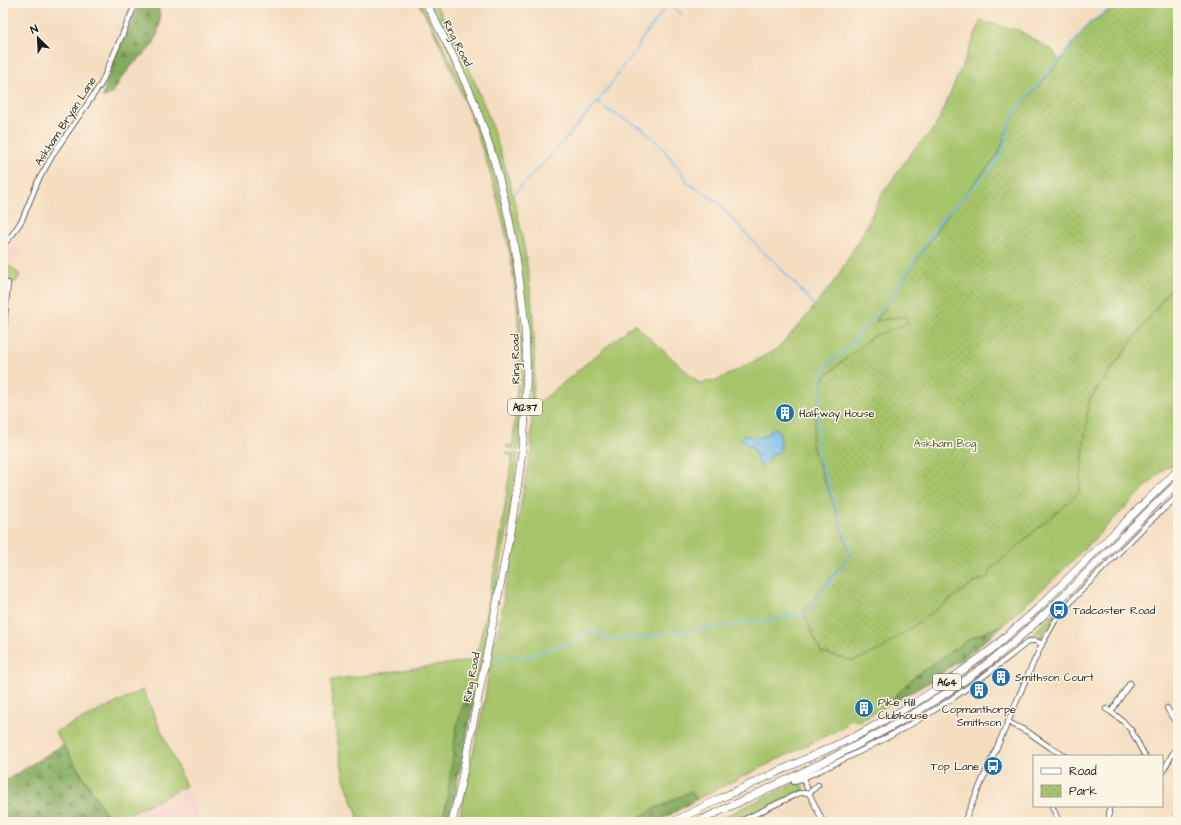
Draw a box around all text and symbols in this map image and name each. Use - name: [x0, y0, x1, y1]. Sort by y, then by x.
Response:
- street label: Ring Road: [439, 17, 476, 70]
- north arrow: [18, 18, 58, 58]
- text: N: [28, 21, 40, 38]
- street label: Askham Bryan Lane: [31, 74, 101, 169]
- street label: Ring Road: [508, 333, 524, 384]
- road number: A1237: [508, 399, 542, 415]
- building icon: Halfway House: [774, 402, 796, 424]
- place label: Halfway House: [799, 406, 874, 422]
- park label: Askham Bog: [913, 436, 977, 452]
- bus stop icon: Tadcaster Road: [1048, 599, 1070, 621]
- place label: Tadcaster Road: [1073, 603, 1156, 618]
- street label: Ring Road: [459, 651, 485, 703]
- building icon: Smithson Court: [990, 666, 1012, 688]
- place label: Smithson Court: [1015, 670, 1094, 685]
- road number: A64: [933, 674, 961, 690]
- building icon: Copmanthorpe Smithson: [968, 679, 990, 701]
- place label: Pike Hill Clubhouse: [878, 695, 928, 723]
- building icon: Pike Hill Clubhouse: [853, 697, 875, 719]
- place label: Copmanthorpe Smithson: [942, 702, 1016, 730]
- bus stop icon: Top Lane: [982, 755, 1004, 777]
- legend: [1033, 755, 1163, 807]
- place label: Top Lane: [931, 759, 979, 774]
- text: Road: [1069, 763, 1097, 780]
- text: Park: [1069, 783, 1097, 800]

